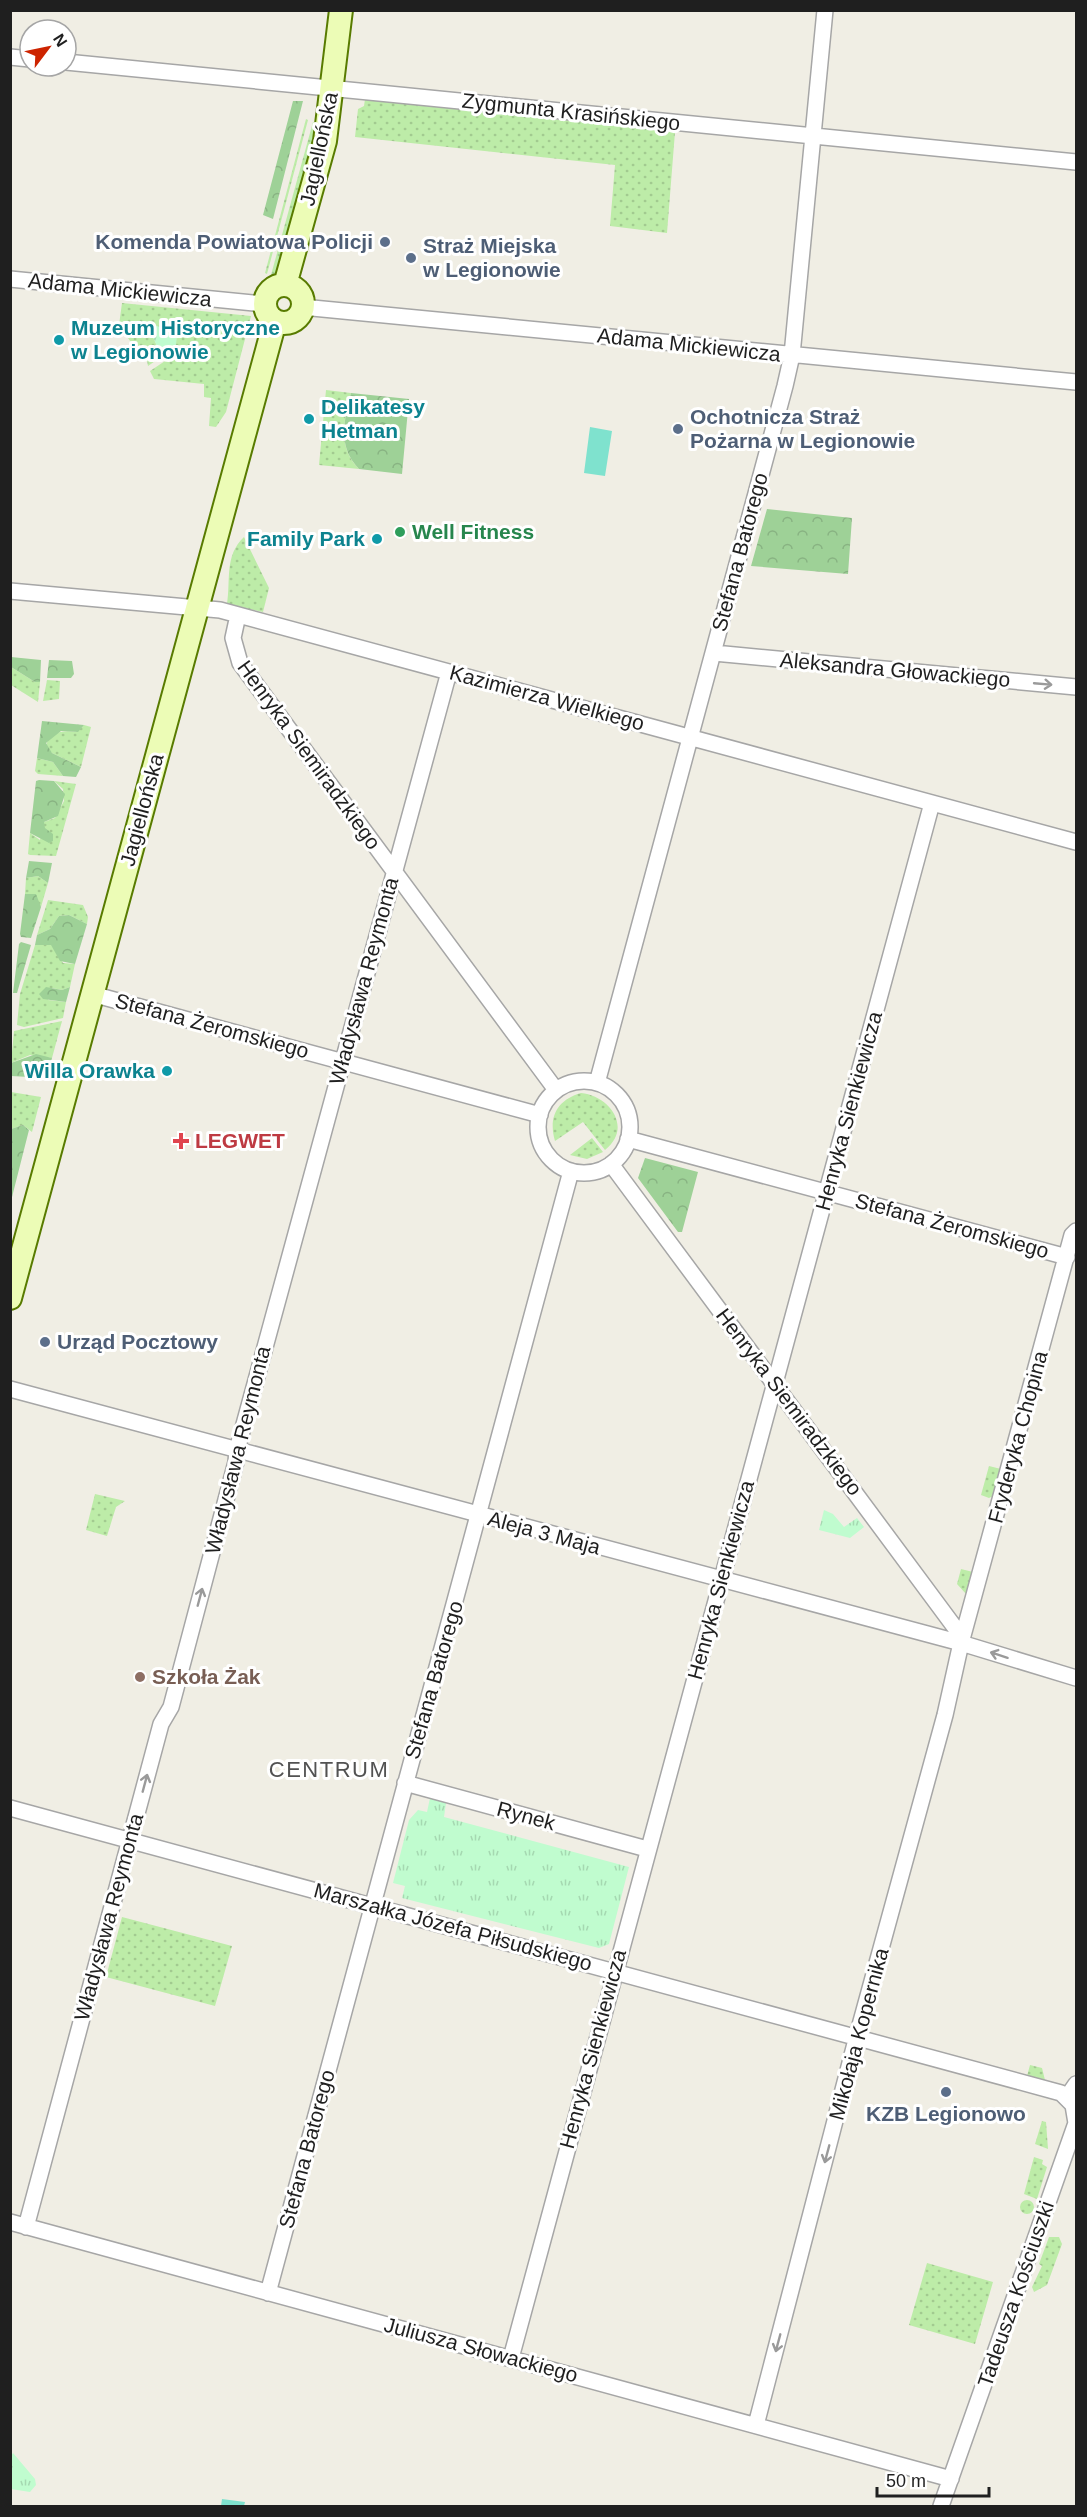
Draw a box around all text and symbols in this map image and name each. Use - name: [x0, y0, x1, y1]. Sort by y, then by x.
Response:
- north arrow: [18, 18, 78, 78]
- text: N: [50, 31, 71, 50]
- street label: Zygmunta Krasińskiego: [461, 89, 681, 134]
- street label: Jagiellońska: [295, 90, 342, 208]
- place label: Komenda Powiatowa Policji: [95, 230, 373, 253]
- place label: Straż Miejska w Legionowie: [422, 234, 561, 281]
- marker: Komenda Powiatowa Policji: [378, 235, 392, 249]
- marker: Straż Miejska w Legionowie: [404, 251, 418, 265]
- street label: Adama Mickiewicza: [27, 268, 213, 311]
- place label: Muzeum Historyczne w Legionowie: [70, 316, 280, 363]
- street label: Adama Mickiewicza: [596, 323, 782, 366]
- marker: Muzeum Historyczne w Legionowie: [52, 333, 66, 347]
- place label: Delikatesy Hetman: [321, 395, 425, 442]
- place label: Ochotnicza Straż Pożarna w Legionowie: [690, 405, 915, 452]
- marker: Delikatesy Hetman: [302, 412, 316, 426]
- marker: Ochotnicza Straż Pożarna w Legionowie: [671, 422, 685, 436]
- street label: Stefana Batorego: [707, 470, 772, 634]
- place label: Well Fitness: [412, 520, 534, 543]
- marker: Well Fitness: [393, 525, 407, 539]
- place label: Family Park: [247, 527, 365, 550]
- marker: Family Park: [370, 532, 384, 546]
- street label: Aleksandra Głowackiego: [779, 648, 1011, 691]
- street label: Henryka Siemiradzkiego: [233, 656, 386, 854]
- street label: Kazimierza Wielkiego: [447, 660, 647, 735]
- one-way arrow: [1033, 679, 1053, 690]
- street label: Jagiellońska: [115, 751, 168, 869]
- street label: Władysława Reymonta: [325, 874, 402, 1087]
- street label: Stefana Żeromskiego: [113, 989, 312, 1062]
- street label: Henryka Sienkiewicza: [811, 1008, 886, 1213]
- place label: Willa Orawka: [24, 1059, 155, 1082]
- marker: Willa Orawka: [160, 1064, 174, 1078]
- place label: LEGWET: [195, 1129, 285, 1152]
- marker: LEGWET: [172, 1132, 190, 1150]
- street label: Stefana Żeromskiego: [853, 1189, 1052, 1262]
- street label: Henryka Siemiradzkiego: [712, 1304, 867, 1500]
- place label: Urząd Pocztowy: [57, 1330, 218, 1353]
- marker: Urząd Pocztowy: [38, 1335, 52, 1349]
- street label: Władysława Reymonta: [201, 1343, 275, 1556]
- street label: Fryderyka Chopina: [983, 1348, 1052, 1526]
- street label: Henryka Sienkiewicza: [683, 1477, 758, 1682]
- street label: Aleja 3 Maja: [485, 1506, 603, 1559]
- one-way arrow: [195, 1588, 206, 1607]
- street label: Stefana Batorego: [400, 1598, 467, 1762]
- one-way arrow: [990, 1649, 1009, 1660]
- place label: Szkoła Żak: [152, 1665, 261, 1688]
- marker: Szkoła Żak: [133, 1670, 147, 1684]
- district label: CENTRUM: [269, 1757, 389, 1782]
- one-way arrow: [140, 1773, 151, 1792]
- street label: Rynek: [494, 1797, 558, 1834]
- street label: Władysława Reymonta: [70, 1810, 147, 2023]
- street label: Marszałka Józefa Piłsudskiego: [311, 1878, 595, 1975]
- street label: Mikołaja Kopernika: [824, 1945, 893, 2123]
- street label: Henryka Sienkiewicza: [555, 1946, 630, 2151]
- street label: Stefana Batorego: [274, 2067, 339, 2231]
- marker: KZB Legionowo: [939, 2085, 953, 2099]
- place label: KZB Legionowo: [866, 2102, 1026, 2125]
- one-way arrow: [820, 2144, 832, 2163]
- street label: Tadeusza Kościuszki: [973, 2198, 1058, 2390]
- street label: Juliusza Słowackiego: [382, 2313, 581, 2386]
- one-way arrow: [771, 2333, 783, 2352]
- scale bar: [877, 2460, 990, 2498]
- text: 50 m: [886, 2471, 926, 2491]

